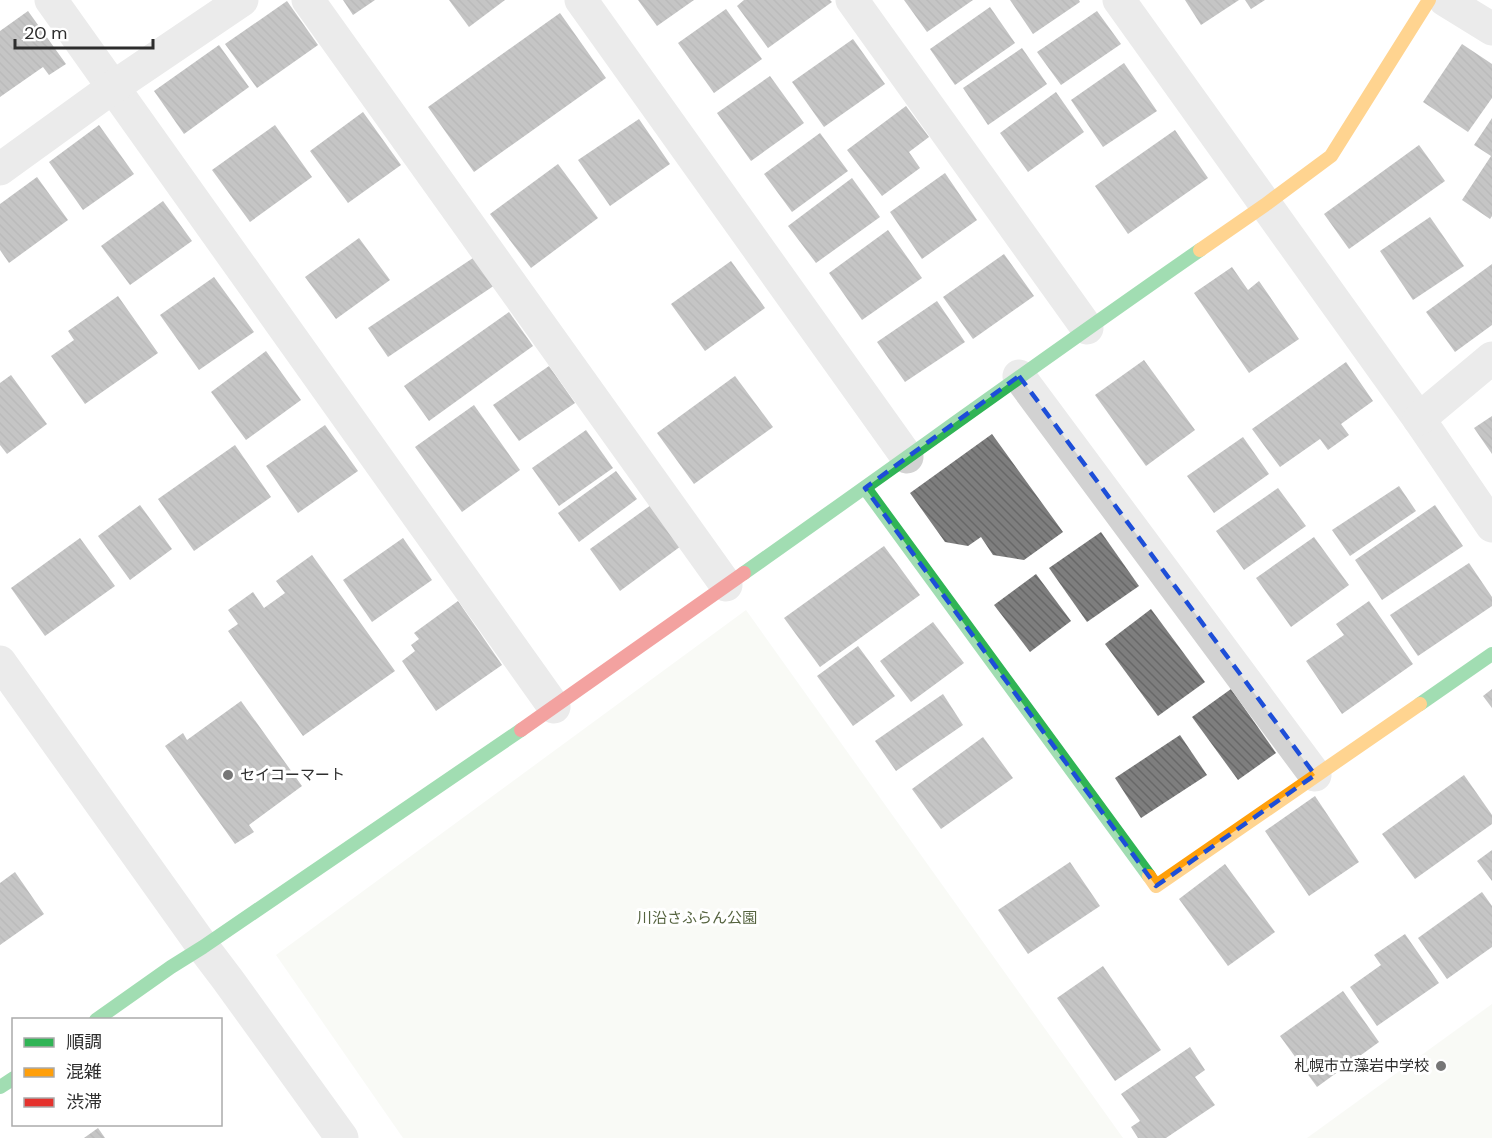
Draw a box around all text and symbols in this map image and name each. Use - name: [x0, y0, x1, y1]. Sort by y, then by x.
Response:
- scale bar: [15, 12, 153, 50]
- text: 20 m: [24, 21, 67, 45]
- place label: セイコーマート: [240, 765, 345, 785]
- marker: セイコーマート: [221, 768, 235, 782]
- park label: 川沿さふらん公園: [637, 908, 757, 928]
- legend: [12, 1018, 222, 1126]
- text: 順調: [66, 1030, 102, 1054]
- place label: 札幌市立藻岩中学校: [1294, 1056, 1429, 1076]
- marker: 札幌市立藻岩中学校: [1434, 1059, 1448, 1073]
- text: 混雑: [66, 1060, 102, 1084]
- text: 渋滞: [66, 1090, 102, 1114]

